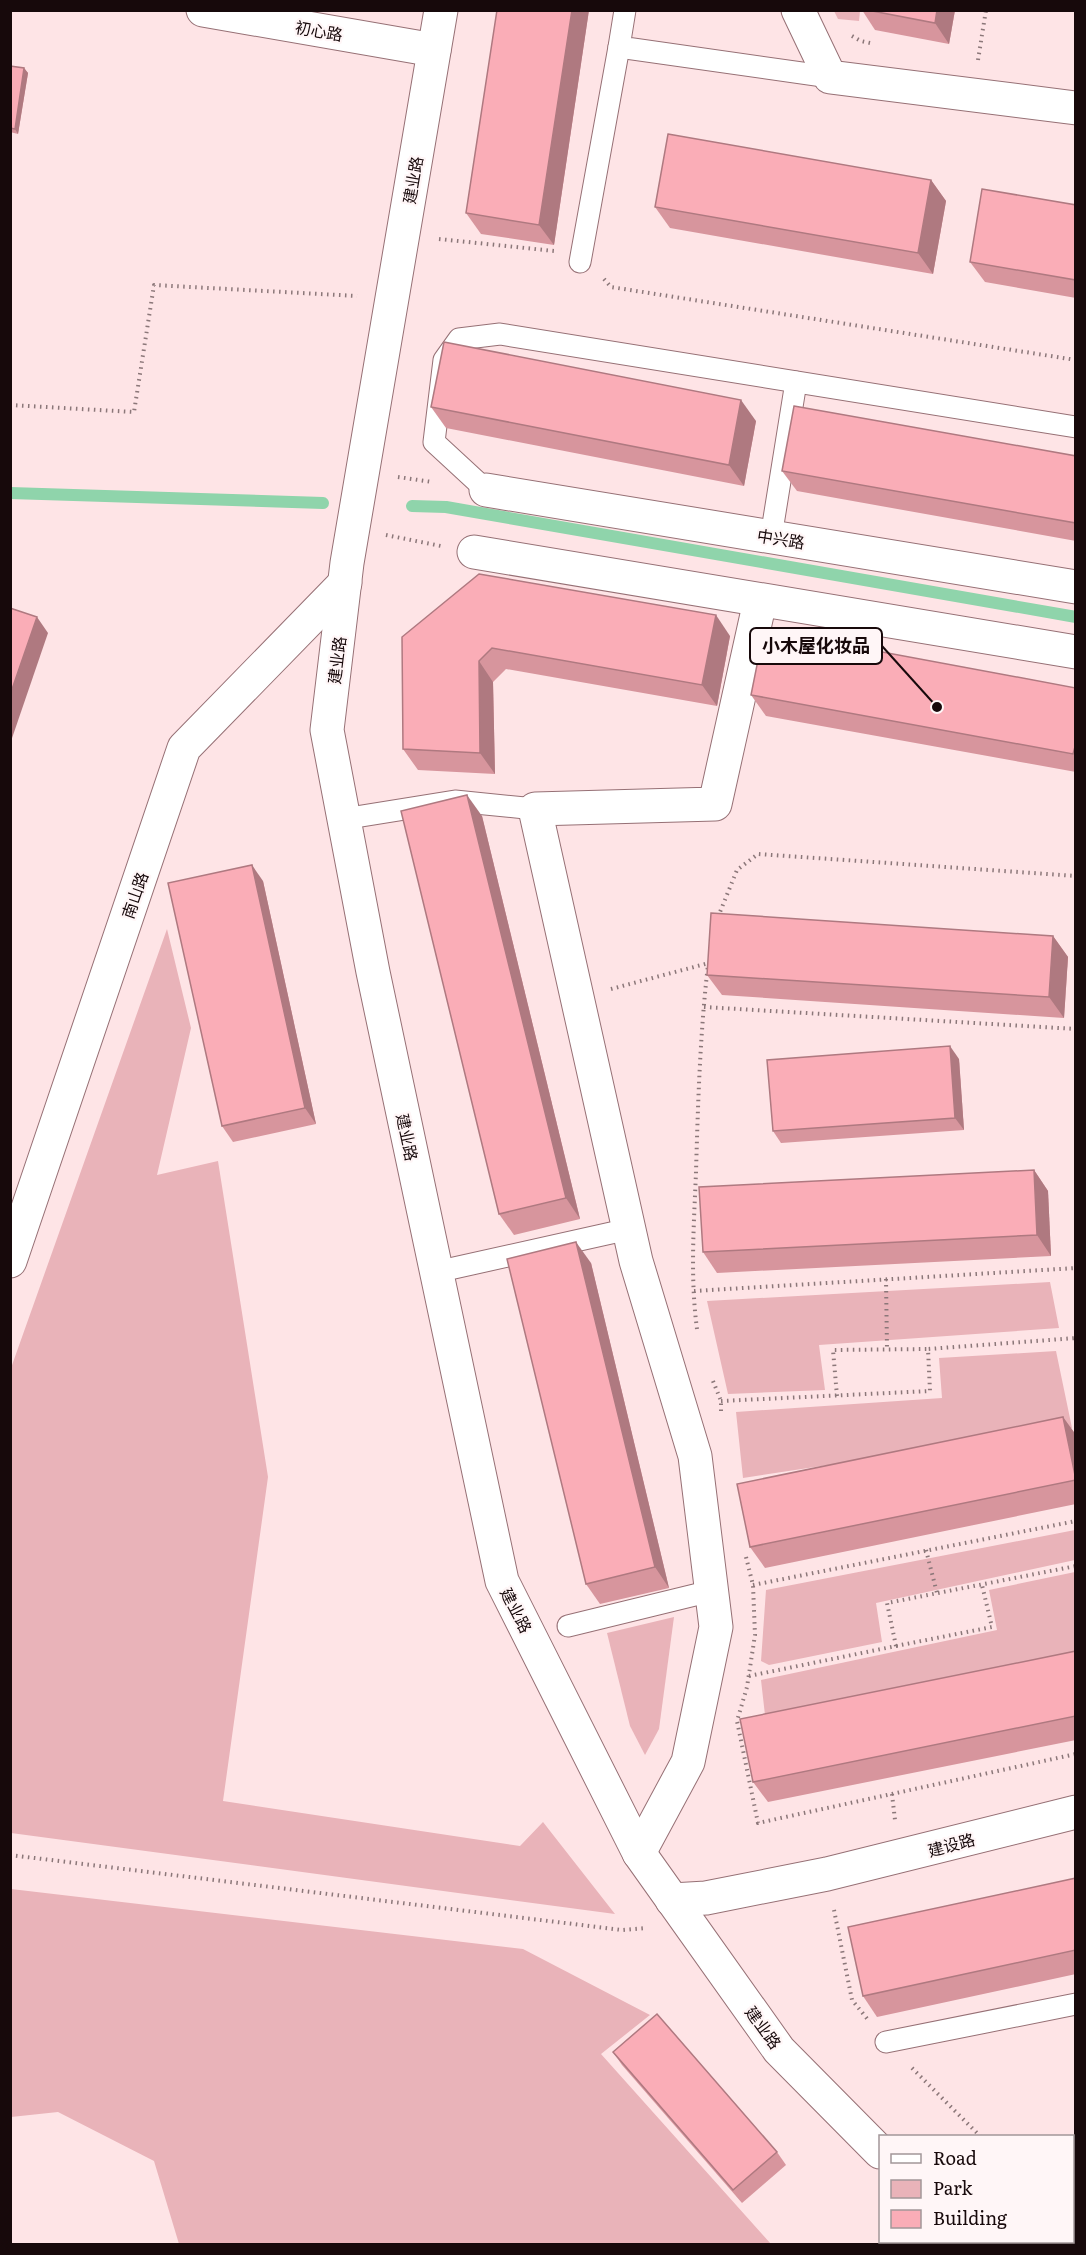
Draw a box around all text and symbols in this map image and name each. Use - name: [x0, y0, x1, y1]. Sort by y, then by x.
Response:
- street label: 初心路: [293, 14, 345, 46]
- street label: 建业路: [396, 154, 428, 206]
- street label: 中兴路: [755, 522, 807, 554]
- callout: 小木屋化妆品: [750, 628, 882, 664]
- text: 小木屋化妆品: [762, 631, 870, 658]
- street label: 建业路: [321, 635, 351, 685]
- street label: 南山路: [115, 868, 153, 922]
- street label: 建业路: [391, 1111, 425, 1163]
- street label: 建业路: [495, 1583, 539, 1637]
- street label: 建设路: [925, 1826, 977, 1862]
- street label: 建业路: [740, 2001, 788, 2053]
- legend: [879, 2135, 1074, 2243]
- text: Road: [933, 2144, 977, 2171]
- text: Park: [933, 2174, 974, 2201]
- text: Building: [933, 2204, 1008, 2231]

